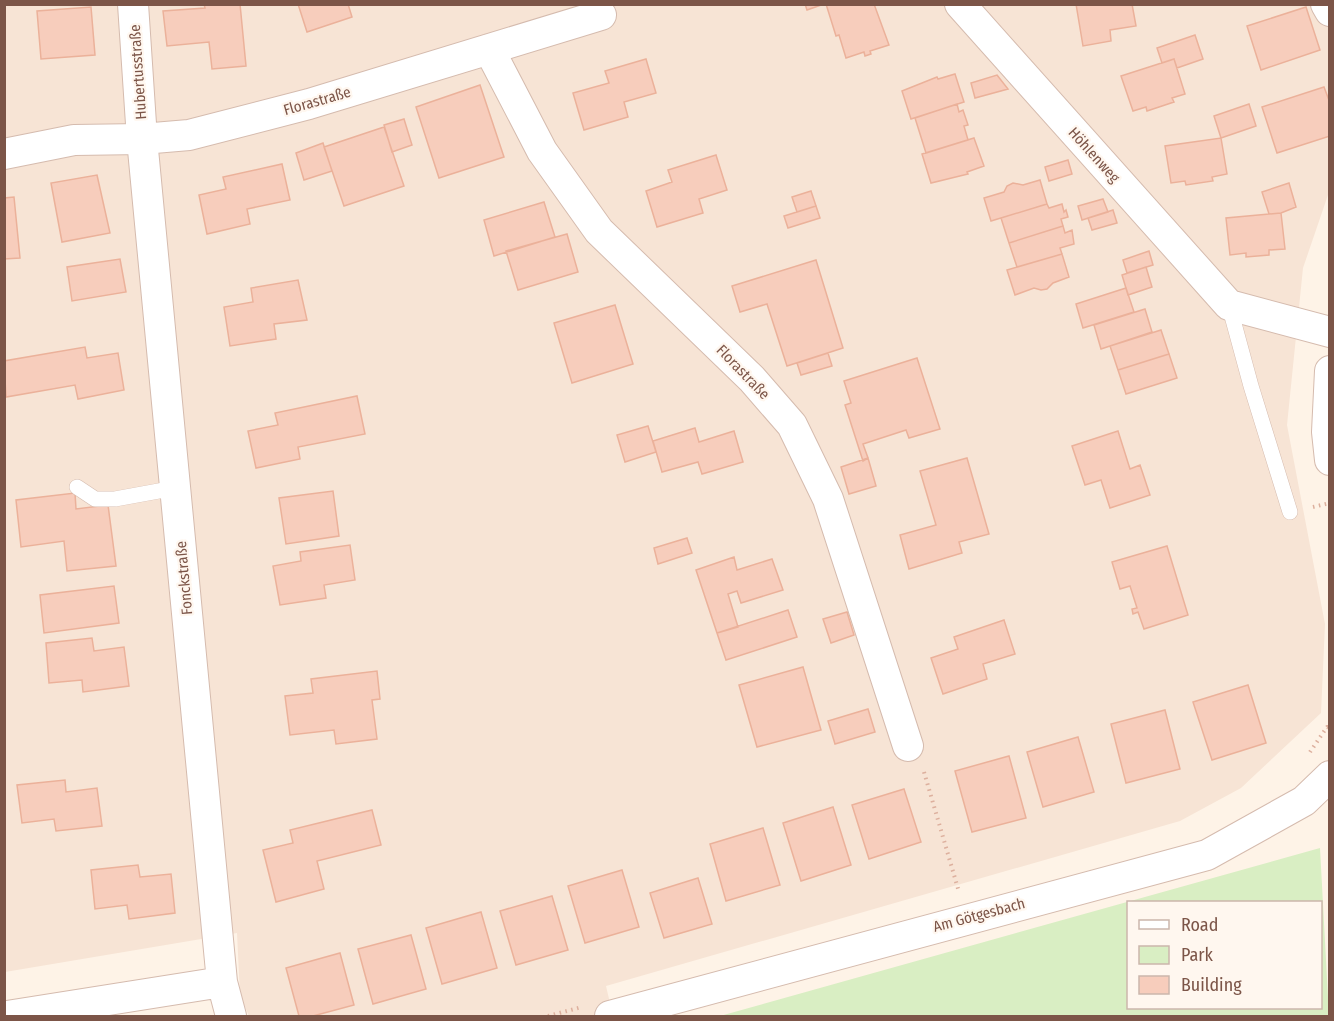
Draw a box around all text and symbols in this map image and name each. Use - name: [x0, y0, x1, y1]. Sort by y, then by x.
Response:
- street label: Hubertusstraße: [126, 24, 150, 120]
- street label: Florastraße: [281, 83, 353, 119]
- street label: Höhlenweg: [1064, 124, 1124, 186]
- street label: Florastraße: [713, 341, 773, 403]
- street label: Fonckstraße: [172, 540, 196, 616]
- street label: Am Götgesbach: [931, 894, 1027, 936]
- legend: [1127, 901, 1322, 1009]
- text: Road: [1181, 914, 1218, 936]
- text: Park: [1181, 944, 1214, 966]
- text: Building: [1181, 974, 1242, 996]

